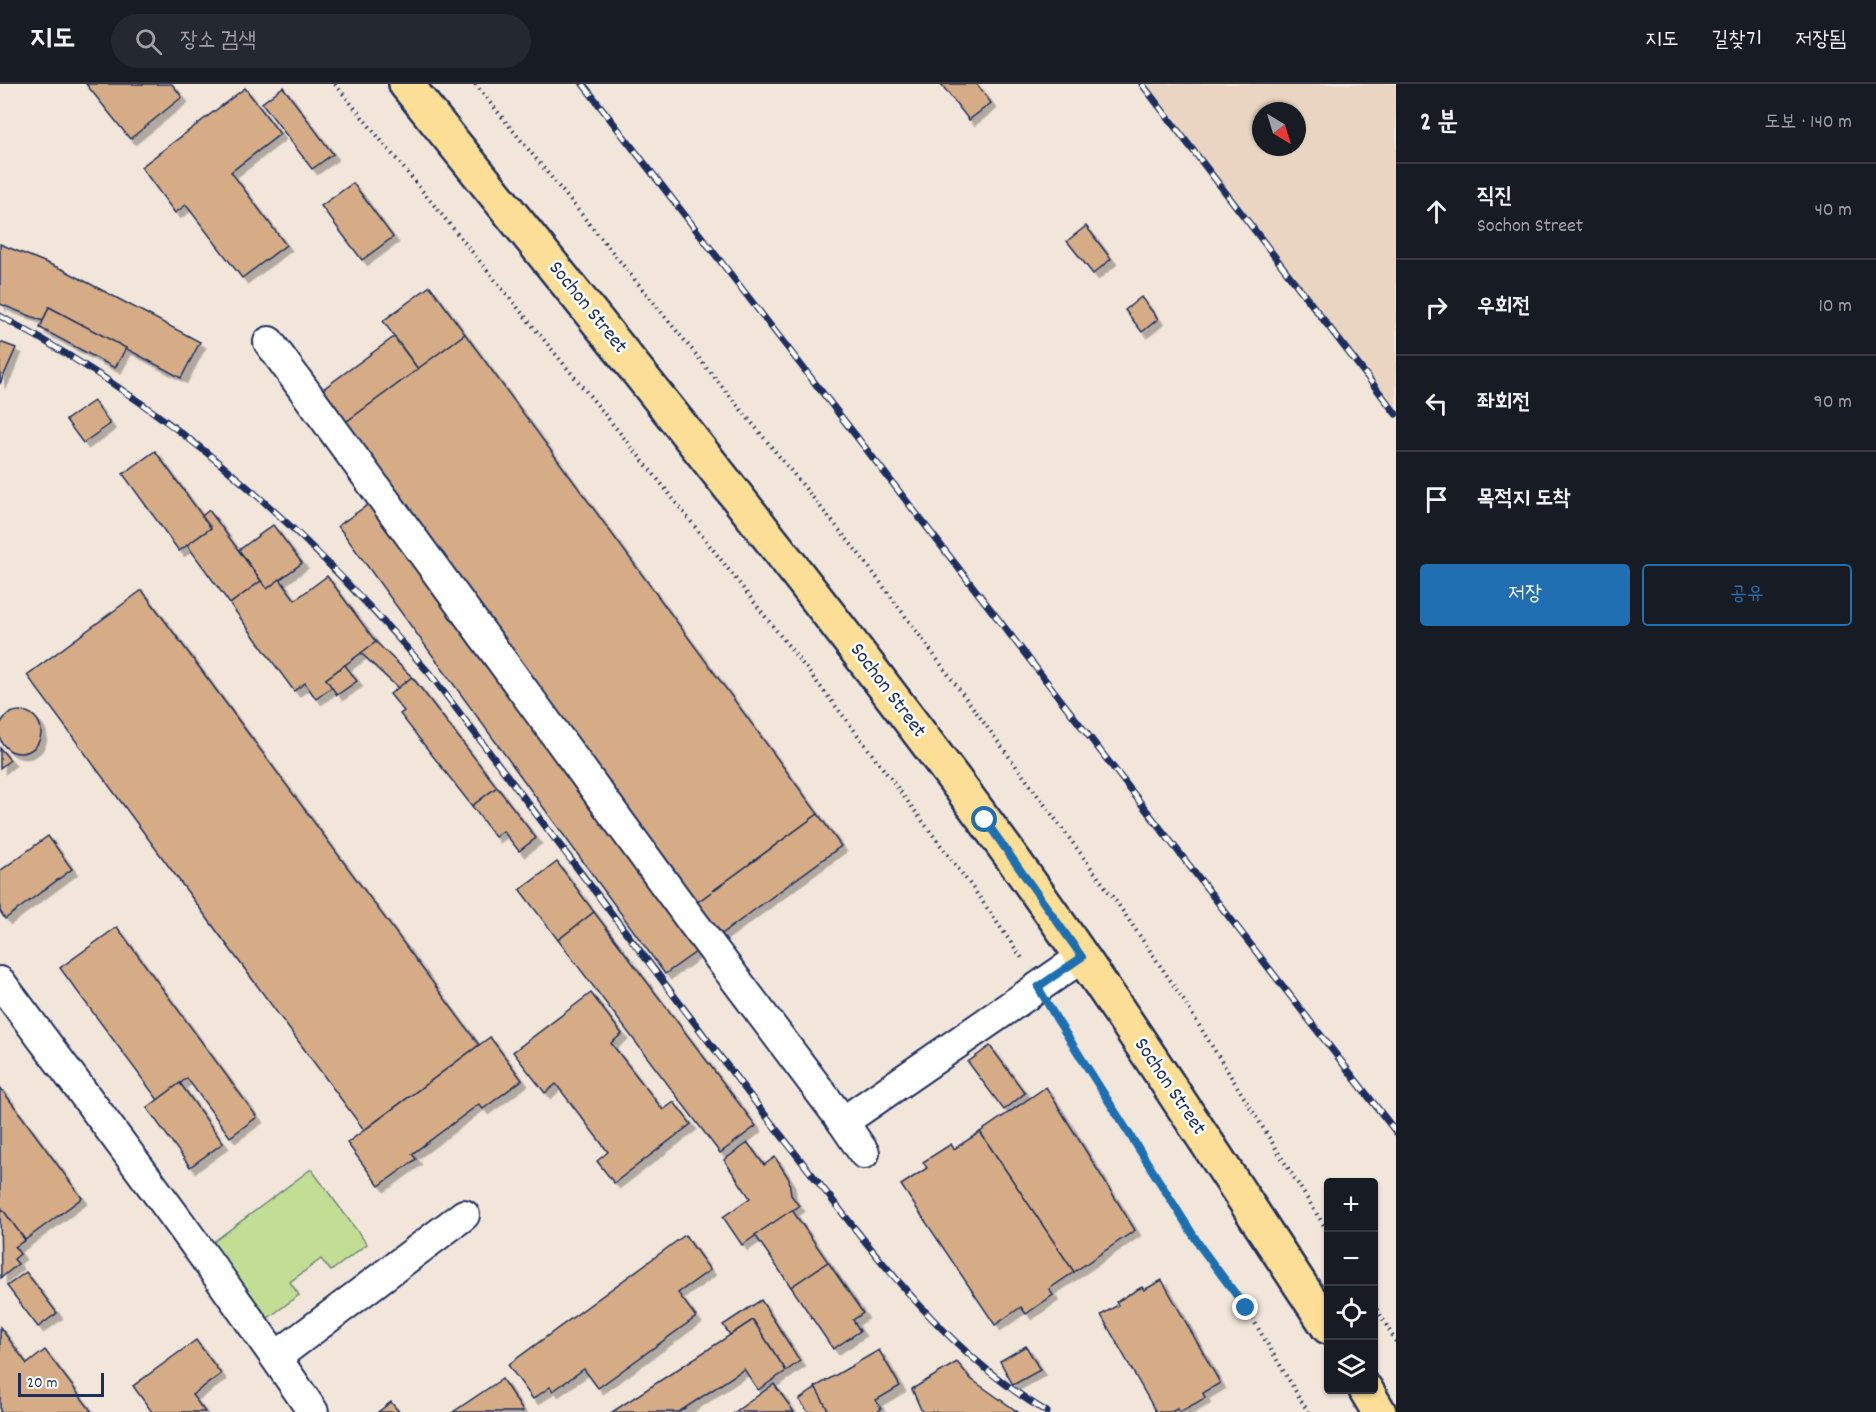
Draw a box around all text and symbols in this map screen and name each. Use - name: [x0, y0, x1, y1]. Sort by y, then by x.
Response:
- search box: [111, 14, 531, 68]
- text: 지도: [30, 21, 75, 61]
- icon: search: [132, 25, 165, 58]
- text: 장소 검색: [180, 26, 256, 57]
- text: 지도: [1645, 26, 1679, 56]
- text: 길찾기: [1712, 26, 1762, 56]
- text: 저장됨: [1795, 26, 1846, 56]
- north arrow: [1252, 102, 1306, 156]
- text: 2 분: [1420, 105, 1458, 142]
- text: 도보 · 140 m: [1764, 109, 1852, 137]
- text: 직진: [1477, 182, 1512, 213]
- icon: ahead: [1420, 195, 1453, 228]
- text: 40 m: [1814, 197, 1852, 225]
- text: Sochon Street: [1477, 213, 1583, 241]
- street label: Sochon Street: [540, 255, 634, 361]
- icon: right: [1420, 291, 1453, 324]
- text: 우회전: [1477, 292, 1530, 323]
- text: 10 m: [1818, 293, 1852, 321]
- icon: left: [1420, 387, 1453, 420]
- text: 좌회전: [1477, 388, 1530, 419]
- text: 90 m: [1814, 389, 1852, 417]
- icon: arrive: [1420, 483, 1453, 516]
- text: 목적지 도착: [1477, 484, 1571, 515]
- button: 저장: [1420, 564, 1630, 626]
- button: 공유: [1642, 564, 1852, 626]
- street label: Sochon Street: [841, 637, 933, 745]
- route start: [971, 806, 997, 832]
- street label: Sochon Street: [1125, 1032, 1213, 1142]
- map controls: [1324, 1178, 1378, 1394]
- button: +: [1324, 1178, 1378, 1232]
- button: −: [1324, 1232, 1378, 1286]
- button: locate: [1324, 1286, 1378, 1340]
- route end: [1232, 1294, 1258, 1320]
- button: layers: [1324, 1340, 1378, 1394]
- scale bar: [18, 1370, 104, 1398]
- text: 20 m: [27, 1372, 57, 1395]

